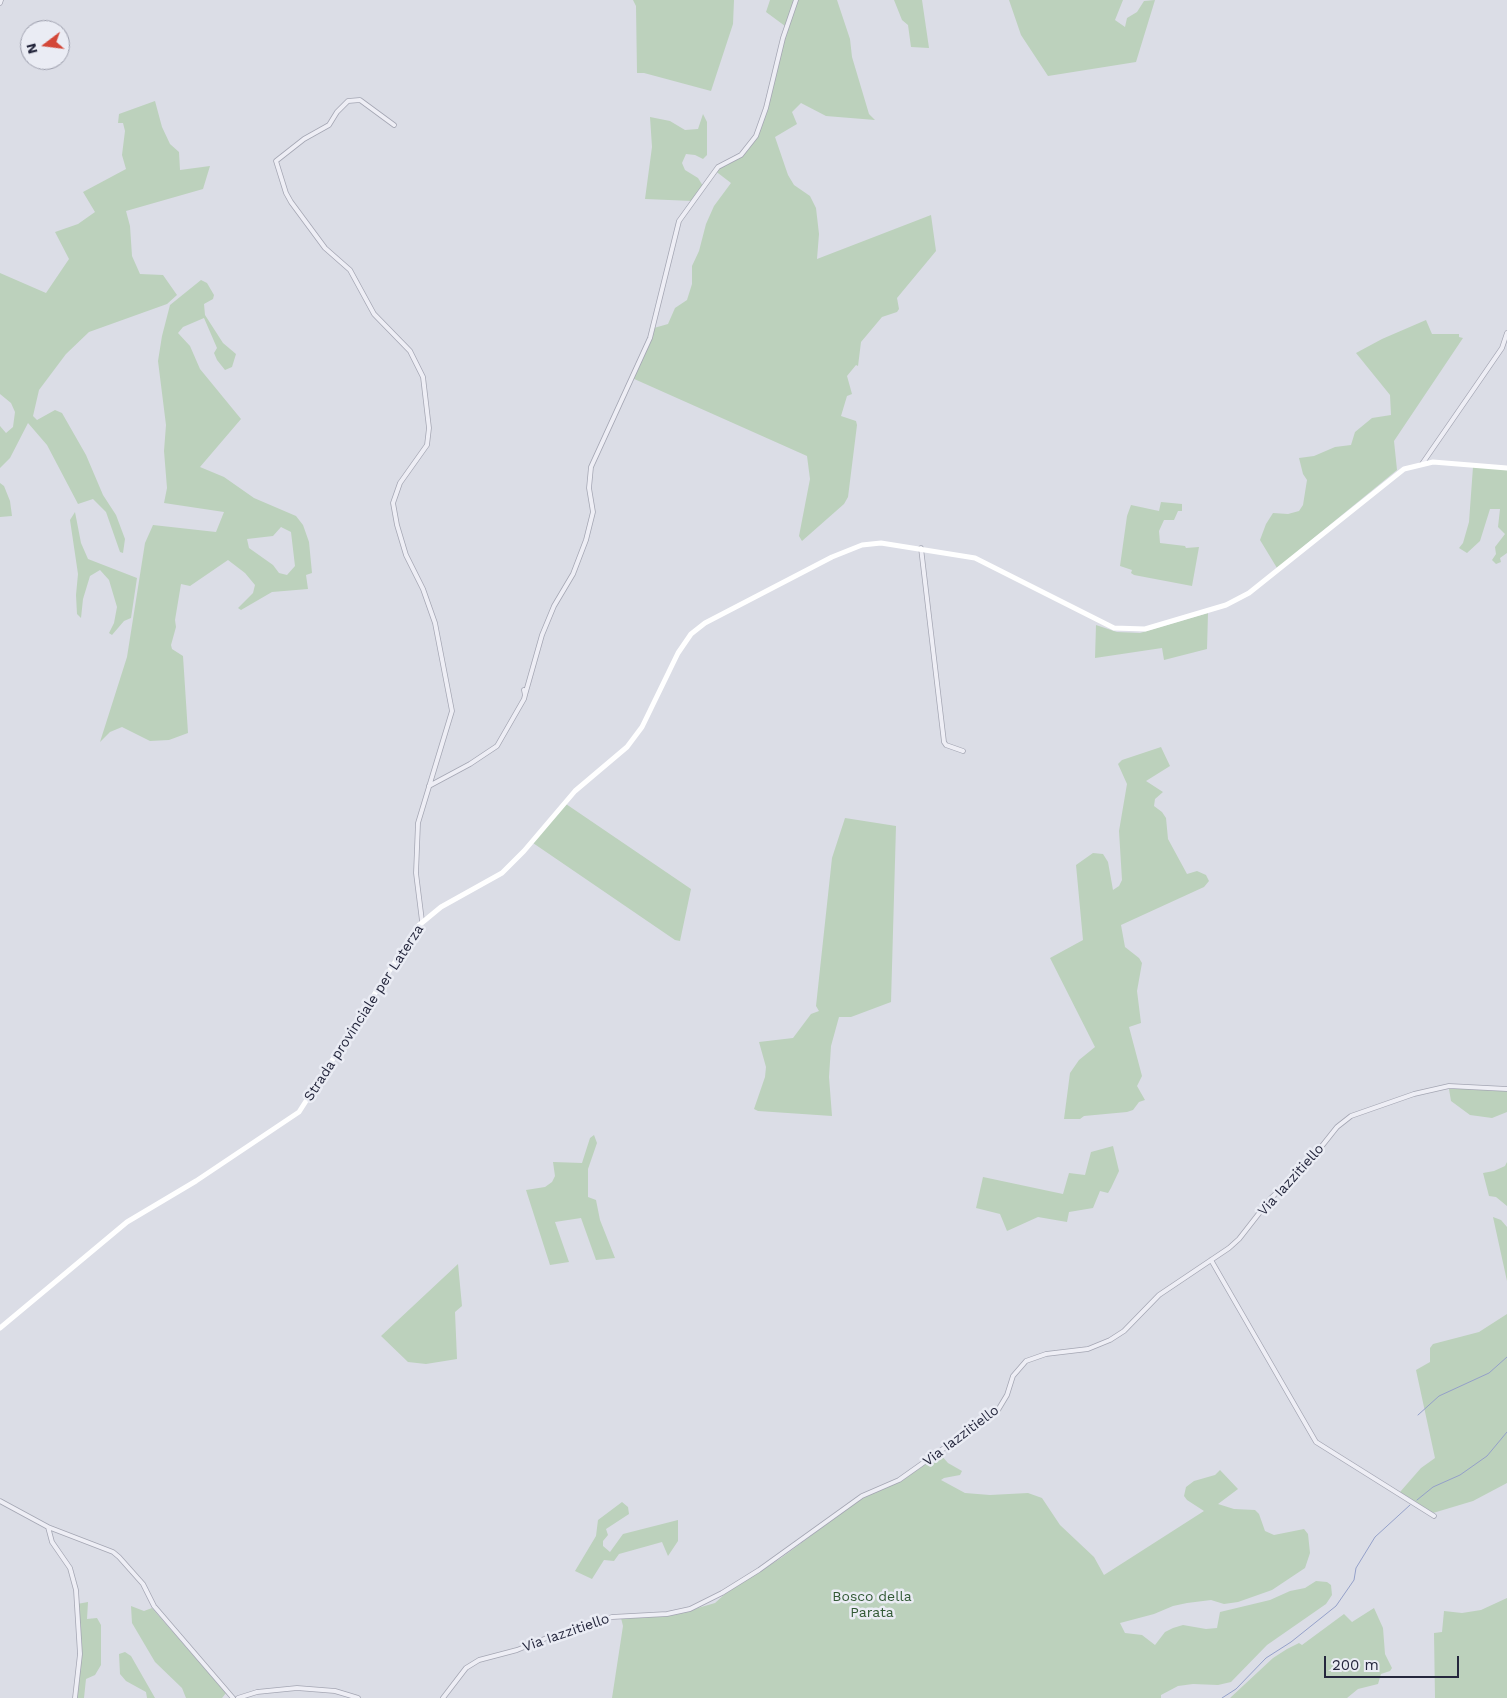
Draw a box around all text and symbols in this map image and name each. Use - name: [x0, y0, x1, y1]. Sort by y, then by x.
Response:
- north arrow: [20, 20, 70, 70]
- text: N: [22, 42, 41, 56]
- street label: Strada provinciale per Laterza: [301, 922, 427, 1104]
- street label: Via Iazzitiello: [1254, 1141, 1328, 1219]
- street label: Via Iazzitiello: [920, 1402, 1002, 1470]
- park label: Bosco della Parata: [832, 1589, 912, 1621]
- street label: Via Iazzitiello: [520, 1610, 612, 1656]
- scale bar: [1327, 1646, 1462, 1678]
- text: 200 m: [1332, 1656, 1379, 1674]

